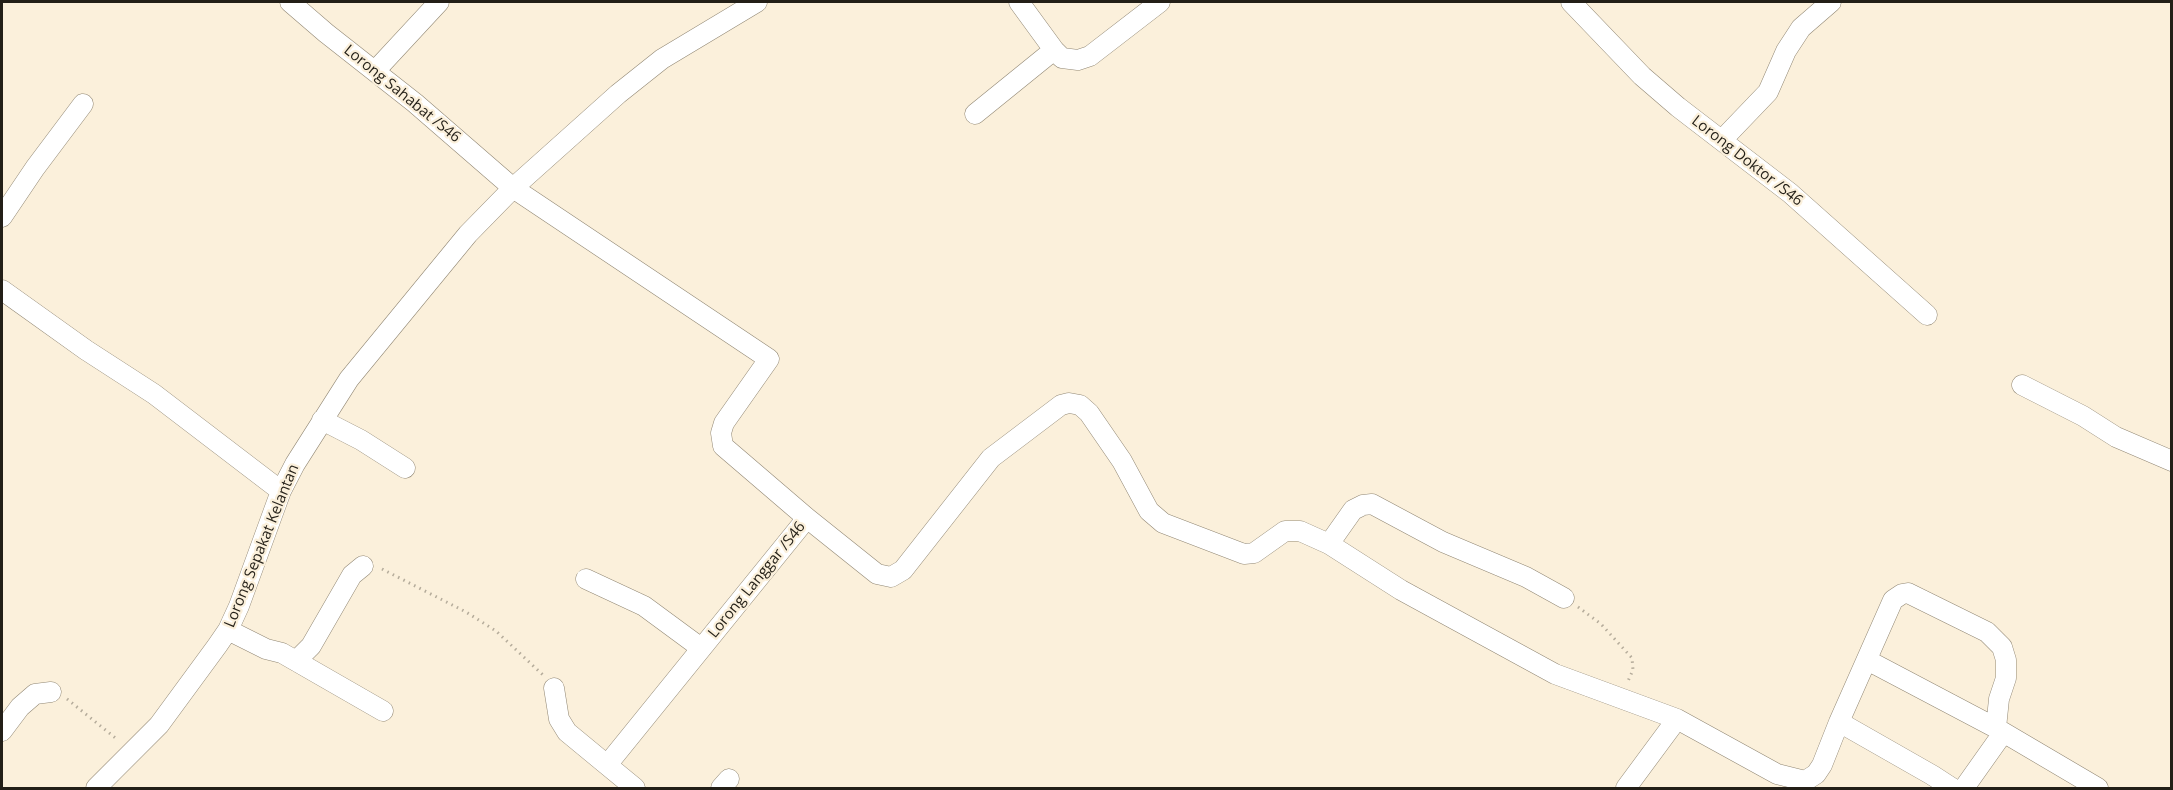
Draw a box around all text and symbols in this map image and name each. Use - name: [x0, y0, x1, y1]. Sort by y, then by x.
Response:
- street label: Lorong Sahabat /S46: [340, 41, 464, 147]
- street label: Lorong Doktor /S46: [1688, 112, 1806, 210]
- street label: Lorong Sepakat Kelantan: [221, 462, 303, 630]
- street label: Lorong Langgar /S46: [705, 518, 809, 642]

